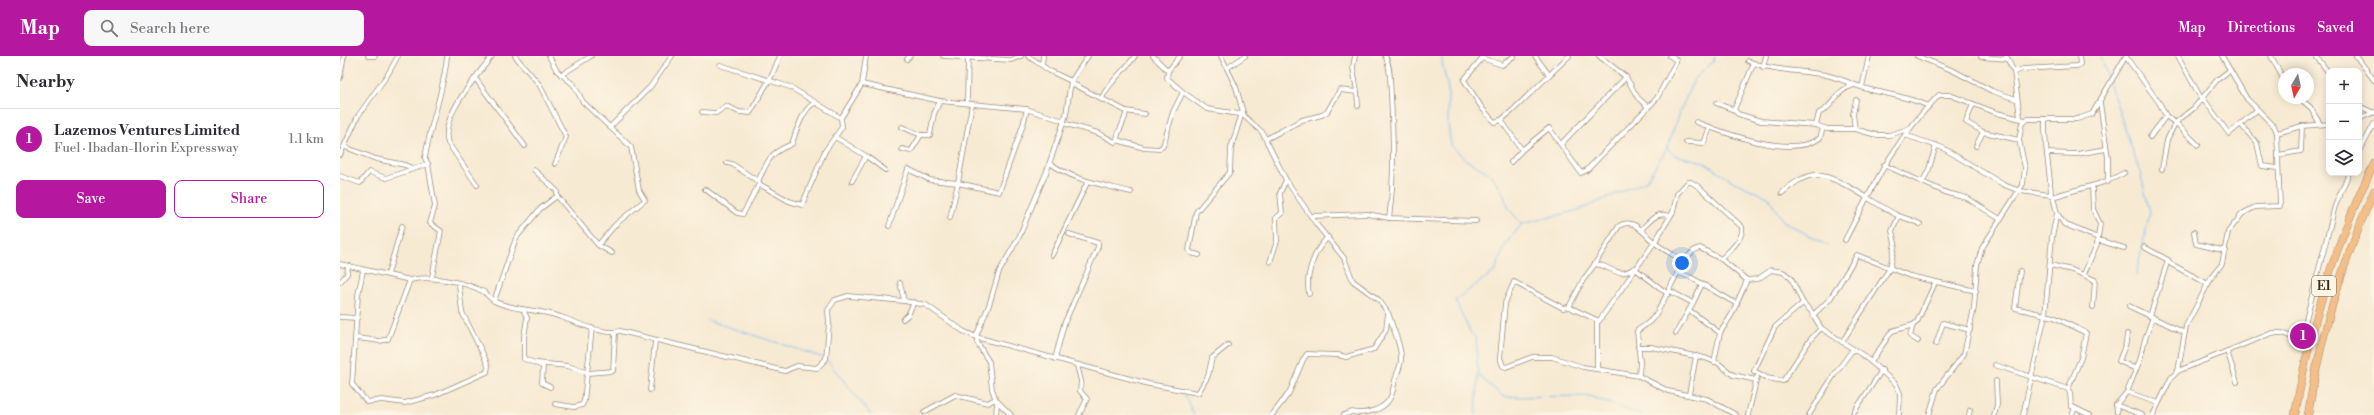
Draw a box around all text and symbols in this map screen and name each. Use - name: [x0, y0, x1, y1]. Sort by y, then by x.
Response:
- search box: [84, 10, 364, 46]
- text: Map: [20, 16, 60, 40]
- icon: search: [98, 17, 120, 39]
- text: Search here: [130, 19, 210, 38]
- text: Map: [2178, 19, 2206, 37]
- text: Directions: [2228, 19, 2295, 37]
- text: Saved: [2317, 19, 2354, 37]
- north arrow: [2278, 68, 2314, 104]
- map controls: [2326, 68, 2362, 176]
- button: +: [2326, 68, 2362, 104]
- text: Nearby: [16, 71, 75, 93]
- button: −: [2326, 104, 2362, 140]
- text: Lazemos Ventures Limited: [54, 121, 240, 140]
- text: 1: [26, 131, 32, 147]
- text: 1.1 km: [289, 131, 324, 147]
- text: Fuel · Ibadan-Ilorin Expressway: [54, 140, 239, 156]
- button: layers: [2326, 140, 2362, 176]
- button: Save: [16, 180, 166, 218]
- button: Share: [174, 180, 324, 218]
- your location: [1672, 253, 1692, 273]
- road number: E1: [2312, 276, 2336, 296]
- pin: 1: [2290, 321, 2316, 351]

